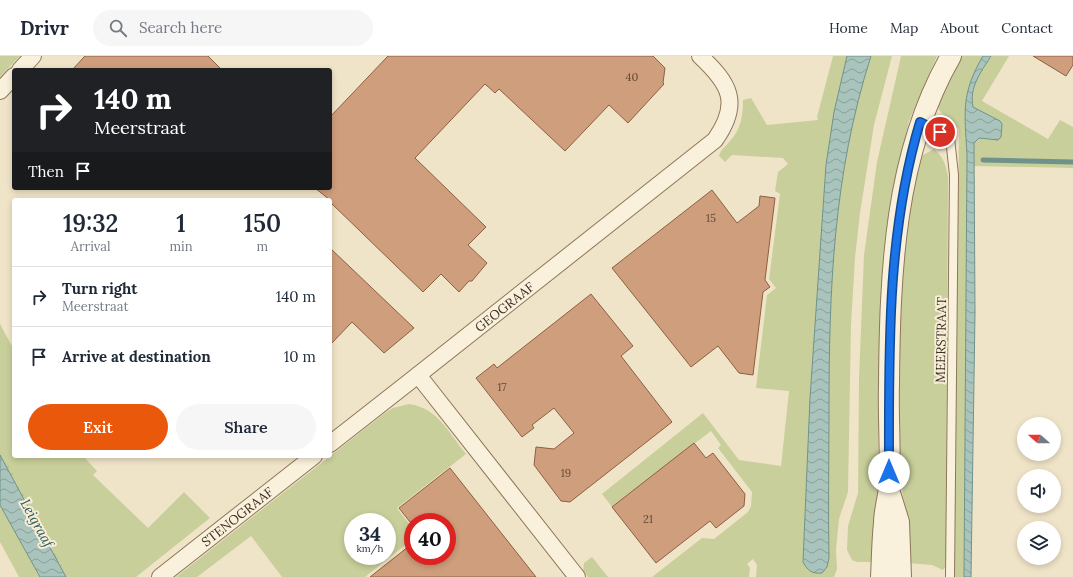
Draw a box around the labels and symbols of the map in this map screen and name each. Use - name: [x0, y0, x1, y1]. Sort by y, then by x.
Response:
- house number: 40: [626, 70, 639, 84]
- pin: [923, 115, 957, 149]
- house number: 15: [706, 211, 716, 225]
- street label: GEOGRAAF: [471, 278, 537, 336]
- street label: MEERSTRAAT: [932, 296, 950, 383]
- house number: 17: [497, 380, 507, 394]
- north arrow: [1017, 417, 1061, 461]
- position arrow: [868, 451, 910, 493]
- house number: 19: [561, 466, 571, 480]
- street label: STENOGRAAF: [198, 483, 276, 550]
- water label: Leigraaf: [16, 496, 58, 552]
- house number: 21: [643, 512, 653, 526]
- speed limit sign: 40: [404, 513, 456, 565]

